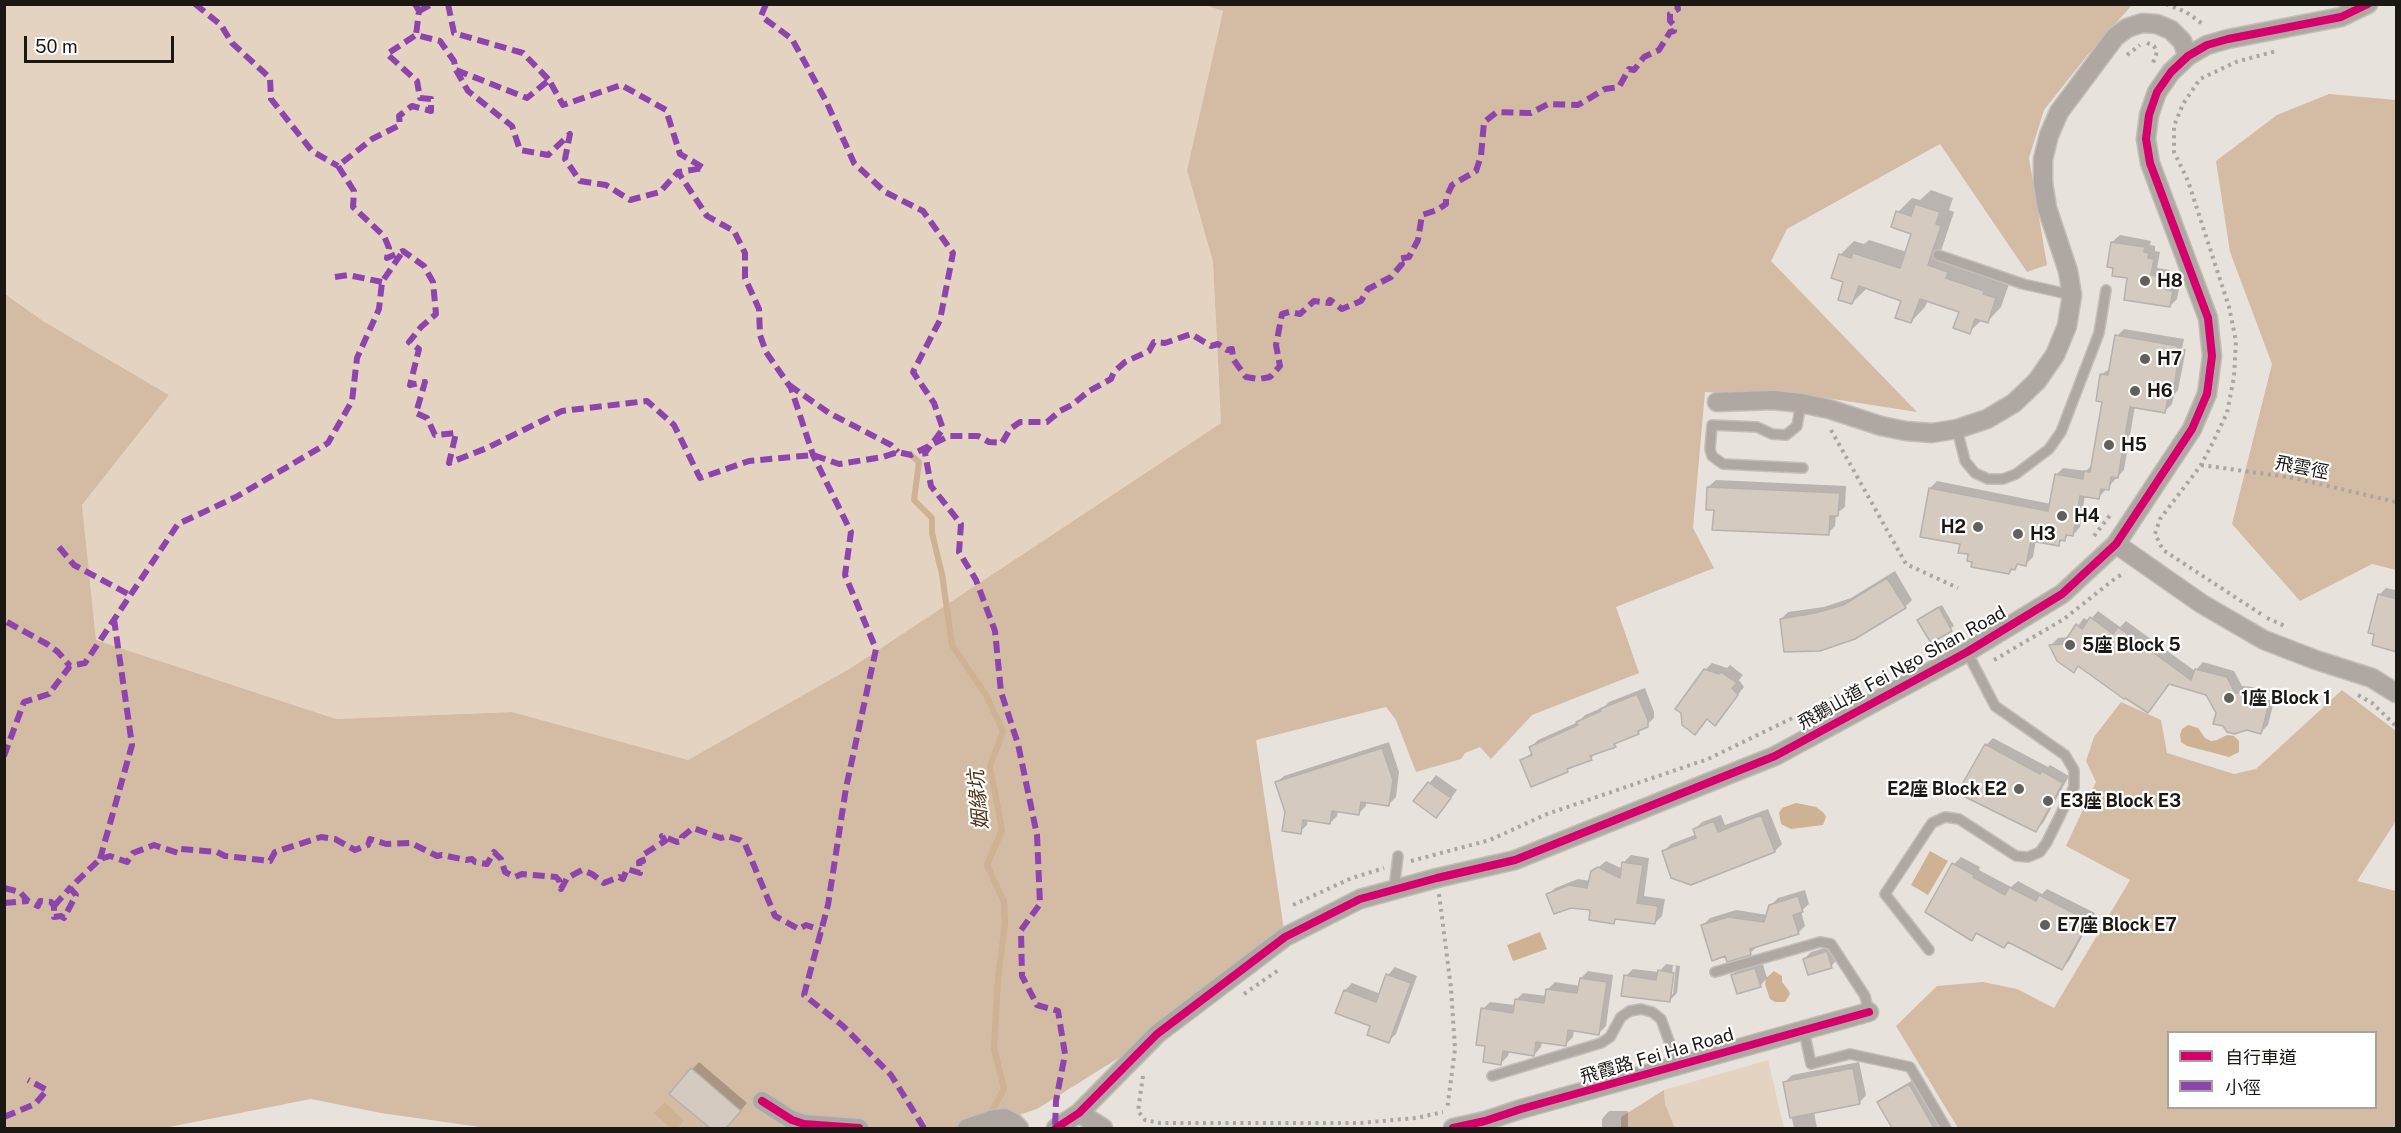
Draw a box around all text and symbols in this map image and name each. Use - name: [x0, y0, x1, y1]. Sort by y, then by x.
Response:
- scale bar: [27, 24, 177, 62]
- text: 50 m: [35, 36, 78, 57]
- place label: H8: [2157, 270, 2183, 292]
- marker: H8: [2138, 274, 2152, 288]
- place label: H7: [2157, 348, 2182, 370]
- marker: H7: [2138, 352, 2152, 366]
- place label: H6: [2147, 380, 2173, 402]
- marker: H6: [2128, 384, 2142, 398]
- place label: H5: [2121, 434, 2147, 456]
- marker: H5: [2102, 438, 2116, 452]
- street label: 飛雲徑: [2273, 452, 2331, 484]
- place label: H4: [2074, 505, 2100, 527]
- marker: H4: [2055, 509, 2069, 523]
- place label: H2: [1941, 516, 1966, 538]
- marker: H2: [1971, 520, 1985, 534]
- place label: H3: [2030, 523, 2056, 545]
- marker: H3: [2011, 527, 2025, 541]
- street label: 飛鵝山道 Fei Ngo Shan Road: [1794, 602, 2010, 734]
- place label: 5座 Block 5: [2082, 634, 2181, 656]
- marker: 5座 Block 5: [2063, 638, 2077, 652]
- place label: 1座 Block 1: [2241, 687, 2331, 709]
- marker: 1座 Block 1: [2222, 691, 2236, 705]
- water label: 姻緣坑: [964, 769, 994, 831]
- place label: E2座 Block E2: [1887, 778, 2007, 800]
- marker: E2座 Block E2: [2012, 782, 2026, 796]
- place label: E3座 Block E3: [2060, 790, 2181, 812]
- marker: E3座 Block E3: [2041, 794, 2055, 808]
- place label: E7座 Block E7: [2057, 914, 2177, 936]
- marker: E7座 Block E7: [2038, 918, 2052, 932]
- street label: 飛霞路 Fei Ha Road: [1578, 1024, 1736, 1088]
- legend: [2167, 1031, 2377, 1109]
- text: 自行車道: [2225, 1047, 2297, 1068]
- text: 小徑: [2225, 1077, 2261, 1098]

